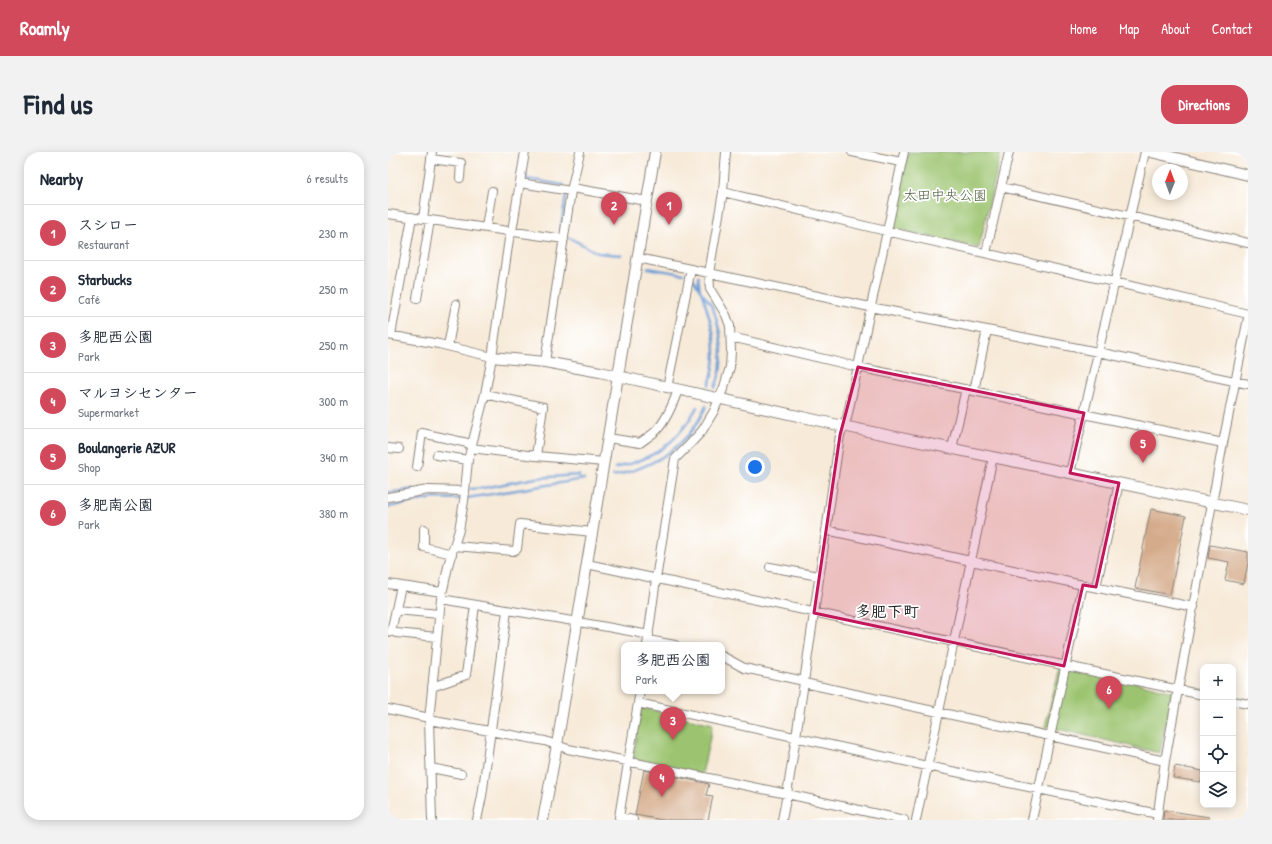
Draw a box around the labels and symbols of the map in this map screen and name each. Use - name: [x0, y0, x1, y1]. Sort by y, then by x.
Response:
- north arrow: [1152, 164, 1188, 200]
- park label: 太田中央公園: [903, 185, 987, 204]
- pin: 2: [601, 192, 627, 225]
- pin: 1: [656, 192, 682, 225]
- pin: 5: [1130, 430, 1156, 463]
- your location: [745, 457, 765, 477]
- district label: 多肥下町: [855, 600, 919, 622]
- pin: 6: [1096, 676, 1122, 709]
- pin: 3: [660, 707, 686, 740]
- pin: 4: [649, 764, 675, 797]

